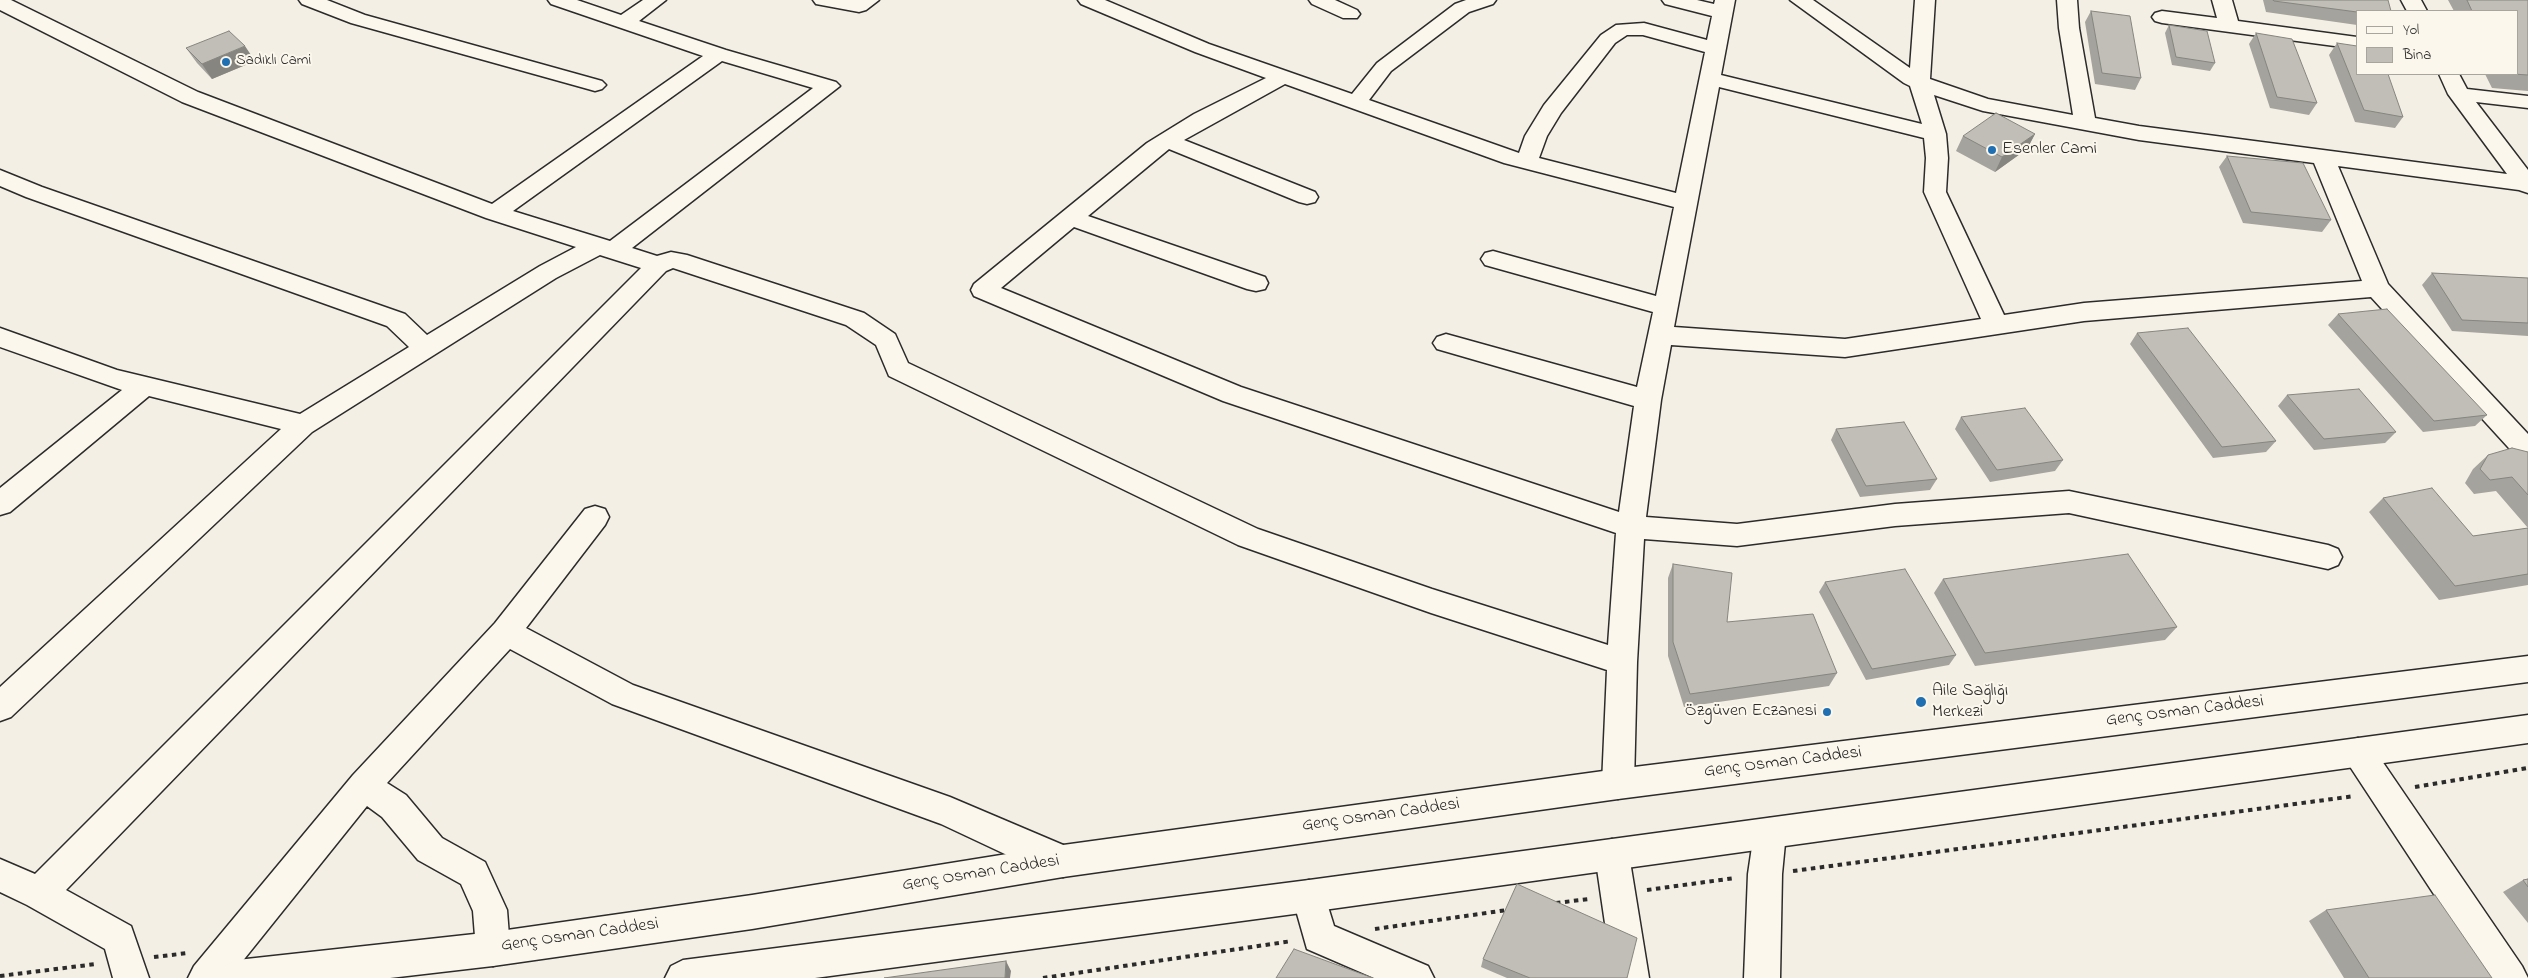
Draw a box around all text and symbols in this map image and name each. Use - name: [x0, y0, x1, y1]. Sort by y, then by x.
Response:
- legend: [2356, 10, 2518, 75]
- text: Yol: [2403, 19, 2419, 41]
- text: Bina: [2403, 44, 2431, 66]
- place label: Sadıklı Cami: [236, 53, 311, 71]
- marker: Sadıklı Cami: [220, 56, 232, 68]
- place label: Esenler Cami: [2002, 139, 2097, 161]
- marker: Esenler Cami: [1986, 144, 1998, 156]
- place label: Aile Sağlığı Merkezi: [1932, 681, 2008, 724]
- street label: Genç Osman Caddesi: [2105, 692, 2265, 732]
- marker: Aile Sağlığı Merkezi: [1914, 695, 1928, 709]
- place label: Özgüven Eczanesi: [1685, 701, 1817, 723]
- marker: Özgüven Eczanesi: [1821, 706, 1833, 718]
- street label: Genç Osman Caddesi: [1703, 743, 1863, 783]
- street label: Genç Osman Caddesi: [1301, 794, 1461, 838]
- street label: Genç Osman Caddesi: [901, 851, 1061, 897]
- street label: Genç Osman Caddesi: [500, 914, 660, 958]

